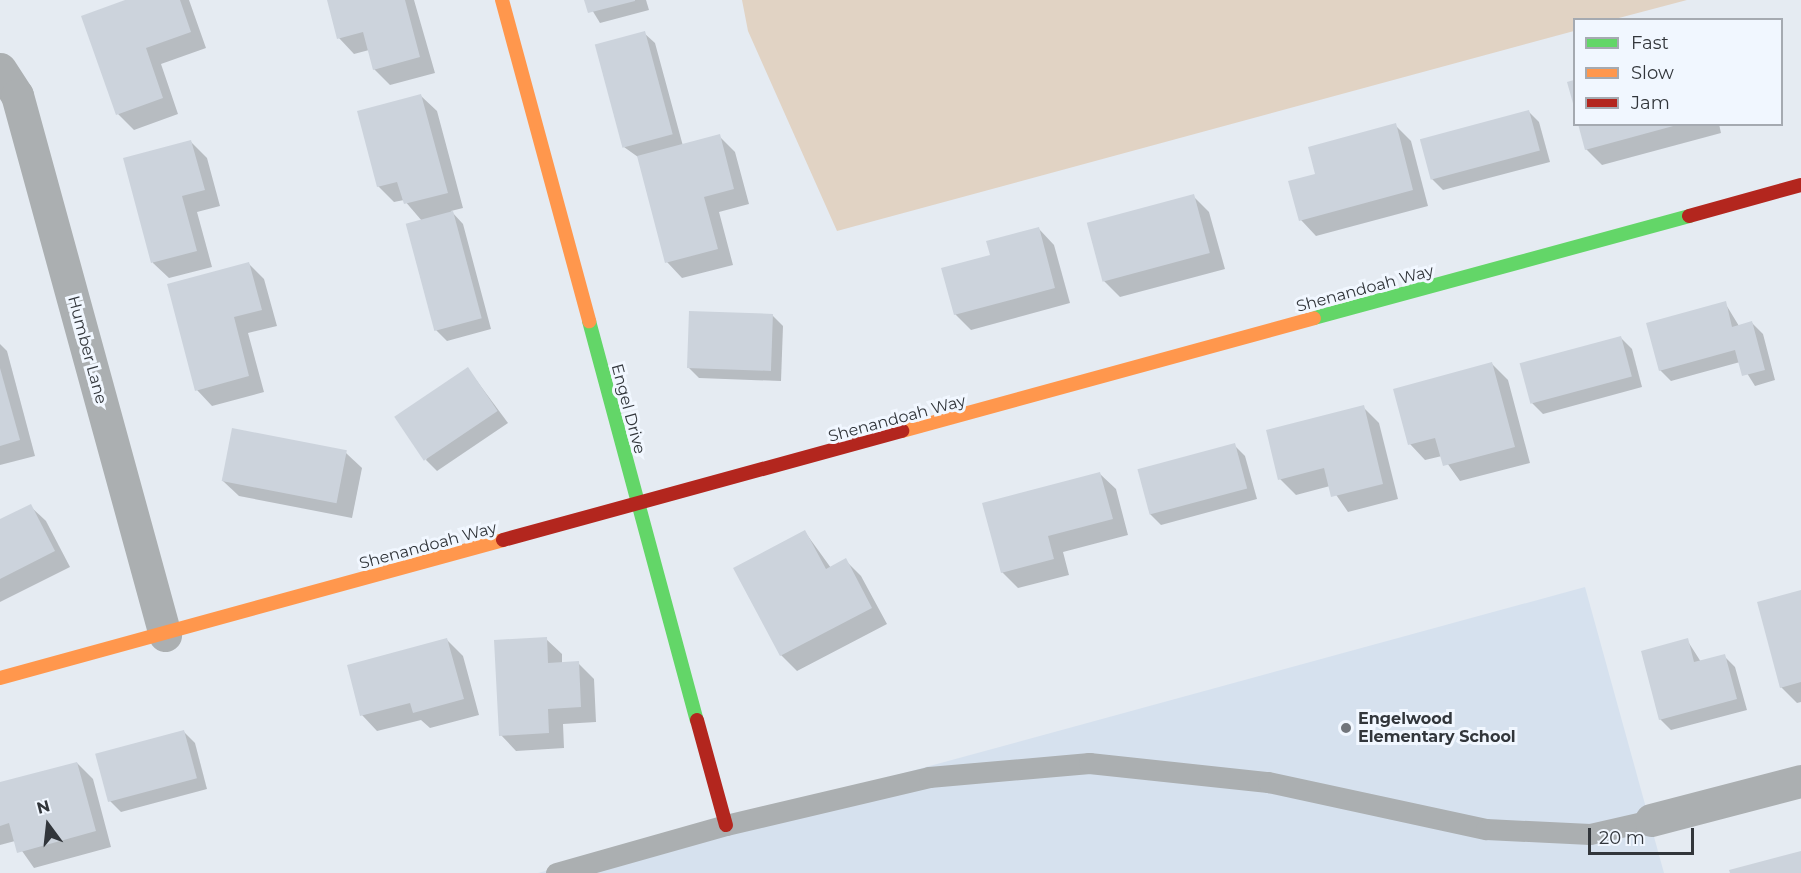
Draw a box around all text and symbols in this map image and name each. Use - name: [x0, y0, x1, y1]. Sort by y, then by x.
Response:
- legend: [1573, 18, 1783, 126]
- text: Fast: [1631, 32, 1669, 54]
- text: Slow: [1631, 62, 1674, 84]
- text: Jam: [1631, 92, 1670, 114]
- street label: Shenandoah Way: [1294, 261, 1436, 317]
- street label: Humber Lane: [63, 294, 111, 406]
- street label: Engel Drive: [607, 362, 649, 456]
- street label: Shenandoah Way: [826, 391, 968, 447]
- street label: Shenandoah Way: [357, 518, 499, 574]
- place label: Engelwood Elementary School: [1358, 709, 1516, 747]
- marker: Engelwood Elementary School: [1339, 721, 1353, 735]
- north arrow: [18, 795, 78, 855]
- text: N: [35, 796, 52, 818]
- scale bar: [1591, 816, 1698, 854]
- text: 20 m: [1599, 827, 1645, 849]

